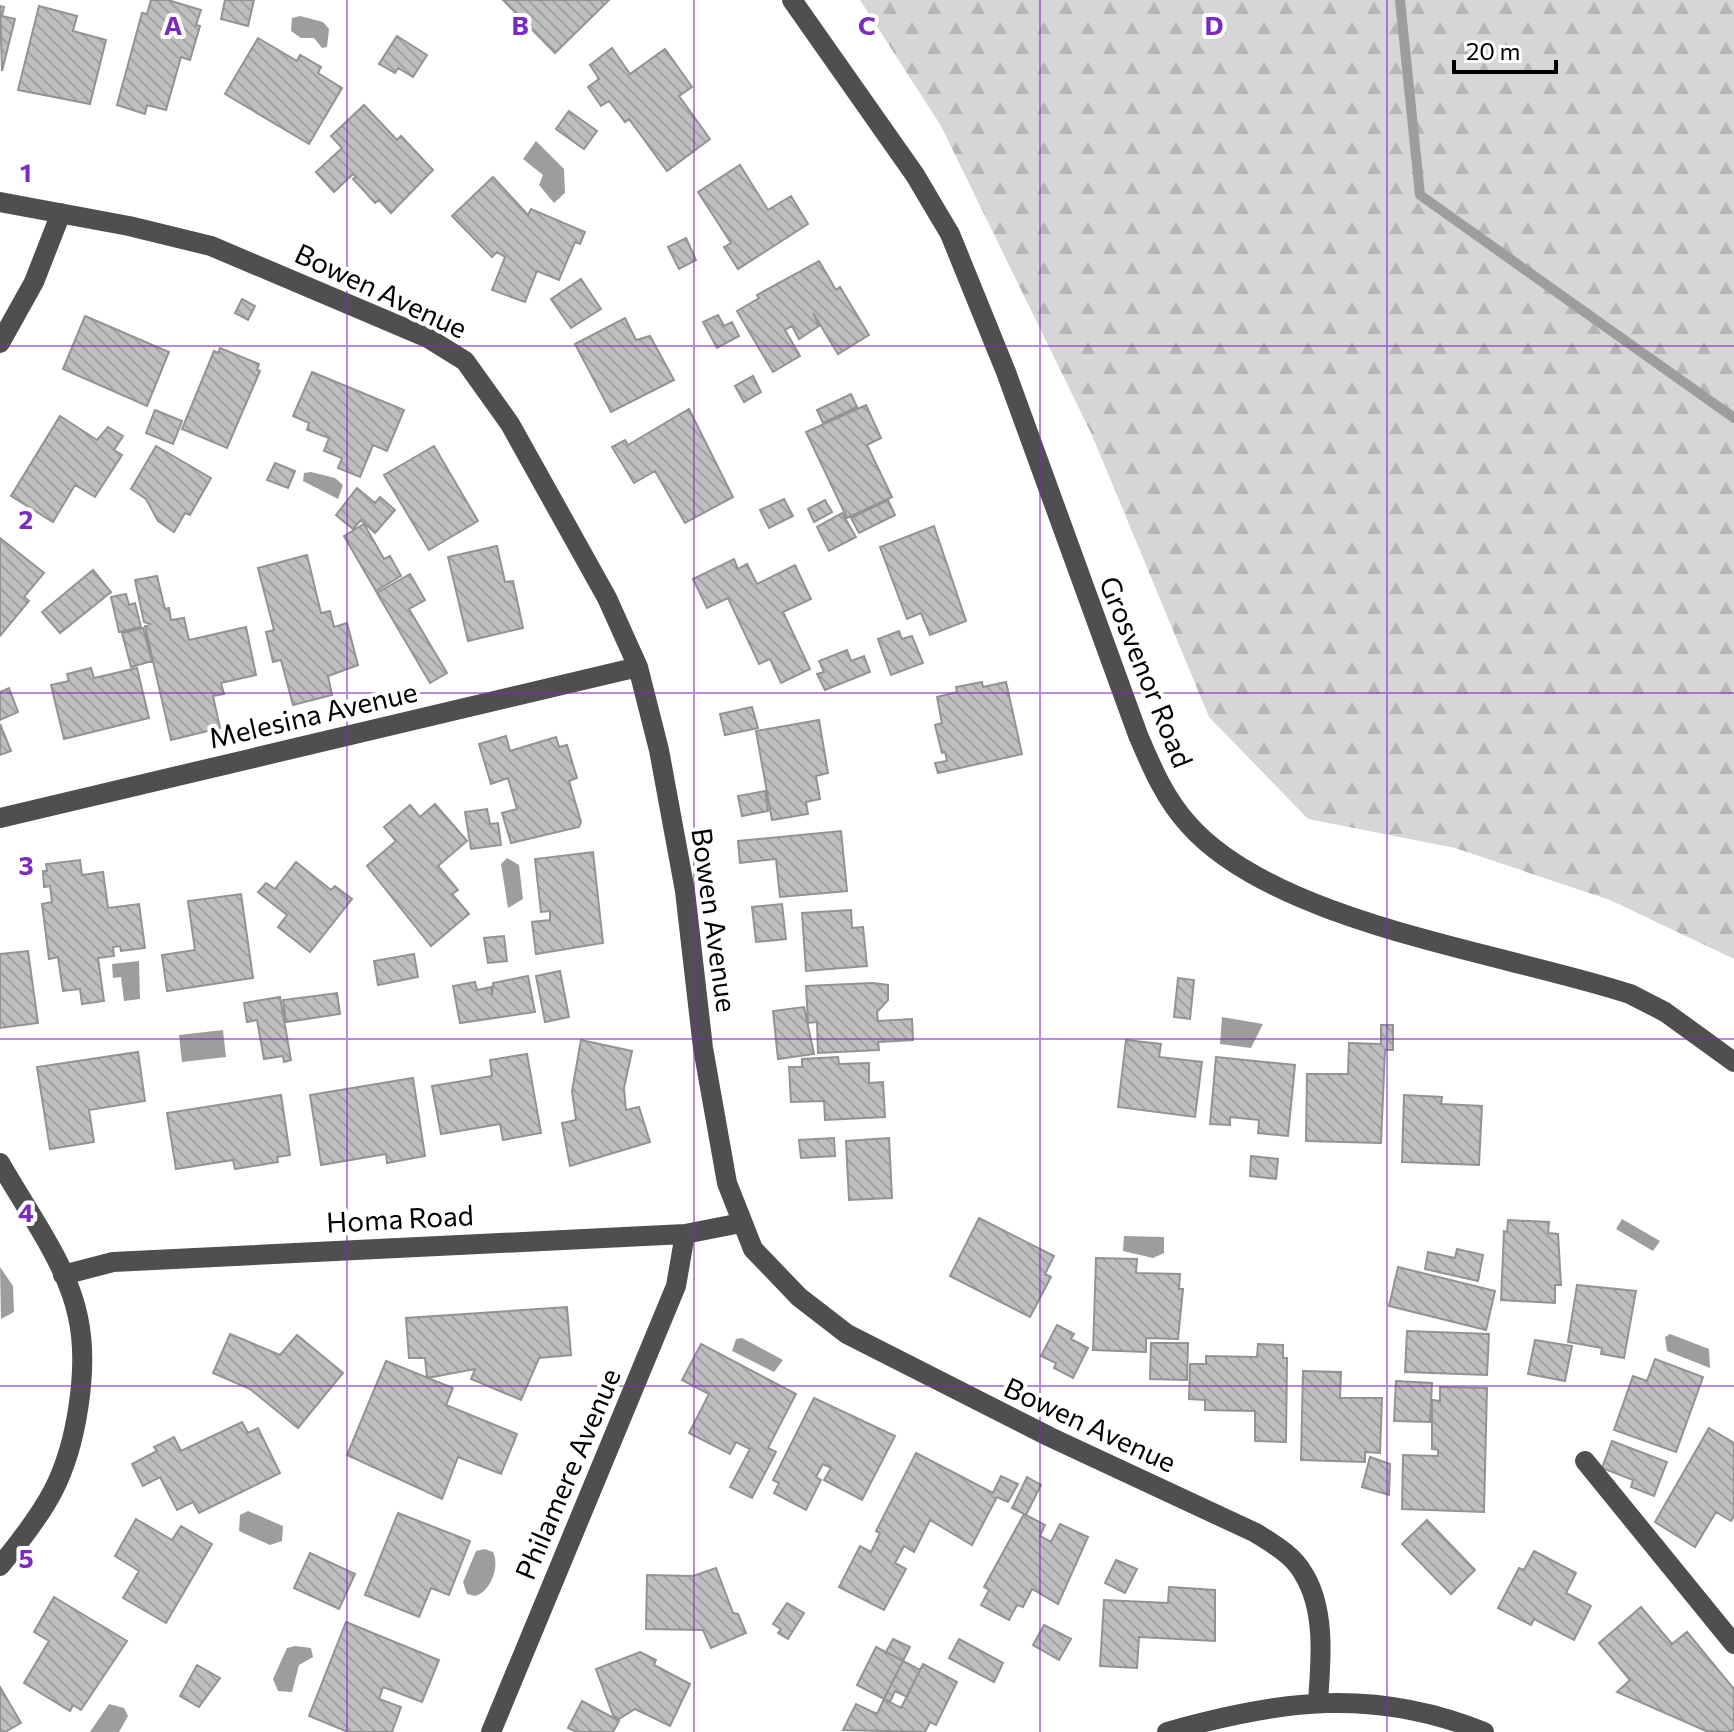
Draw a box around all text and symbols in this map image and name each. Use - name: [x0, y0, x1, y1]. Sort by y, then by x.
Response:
- text: A: [164, 9, 183, 40]
- text: B: [511, 9, 529, 40]
- text: C: [858, 9, 876, 40]
- text: D: [1204, 9, 1224, 40]
- scale bar: [1454, 24, 1556, 74]
- text: 20 m: [1466, 36, 1520, 65]
- text: 1: [20, 156, 32, 187]
- street label: Bowen Avenue: [290, 235, 473, 345]
- text: 2: [19, 503, 33, 534]
- street label: Grosvenor Road: [1093, 571, 1201, 772]
- street label: Melesina Avenue: [205, 674, 420, 755]
- street label: Bowen Avenue: [685, 826, 745, 1014]
- text: 3: [18, 849, 34, 880]
- text: 4: [18, 1196, 34, 1227]
- street label: Homa Road: [325, 1197, 475, 1239]
- street label: Philamere Avenue: [507, 1363, 627, 1584]
- street label: Bowen Avenue: [999, 1369, 1182, 1479]
- text: 5: [18, 1542, 34, 1573]

